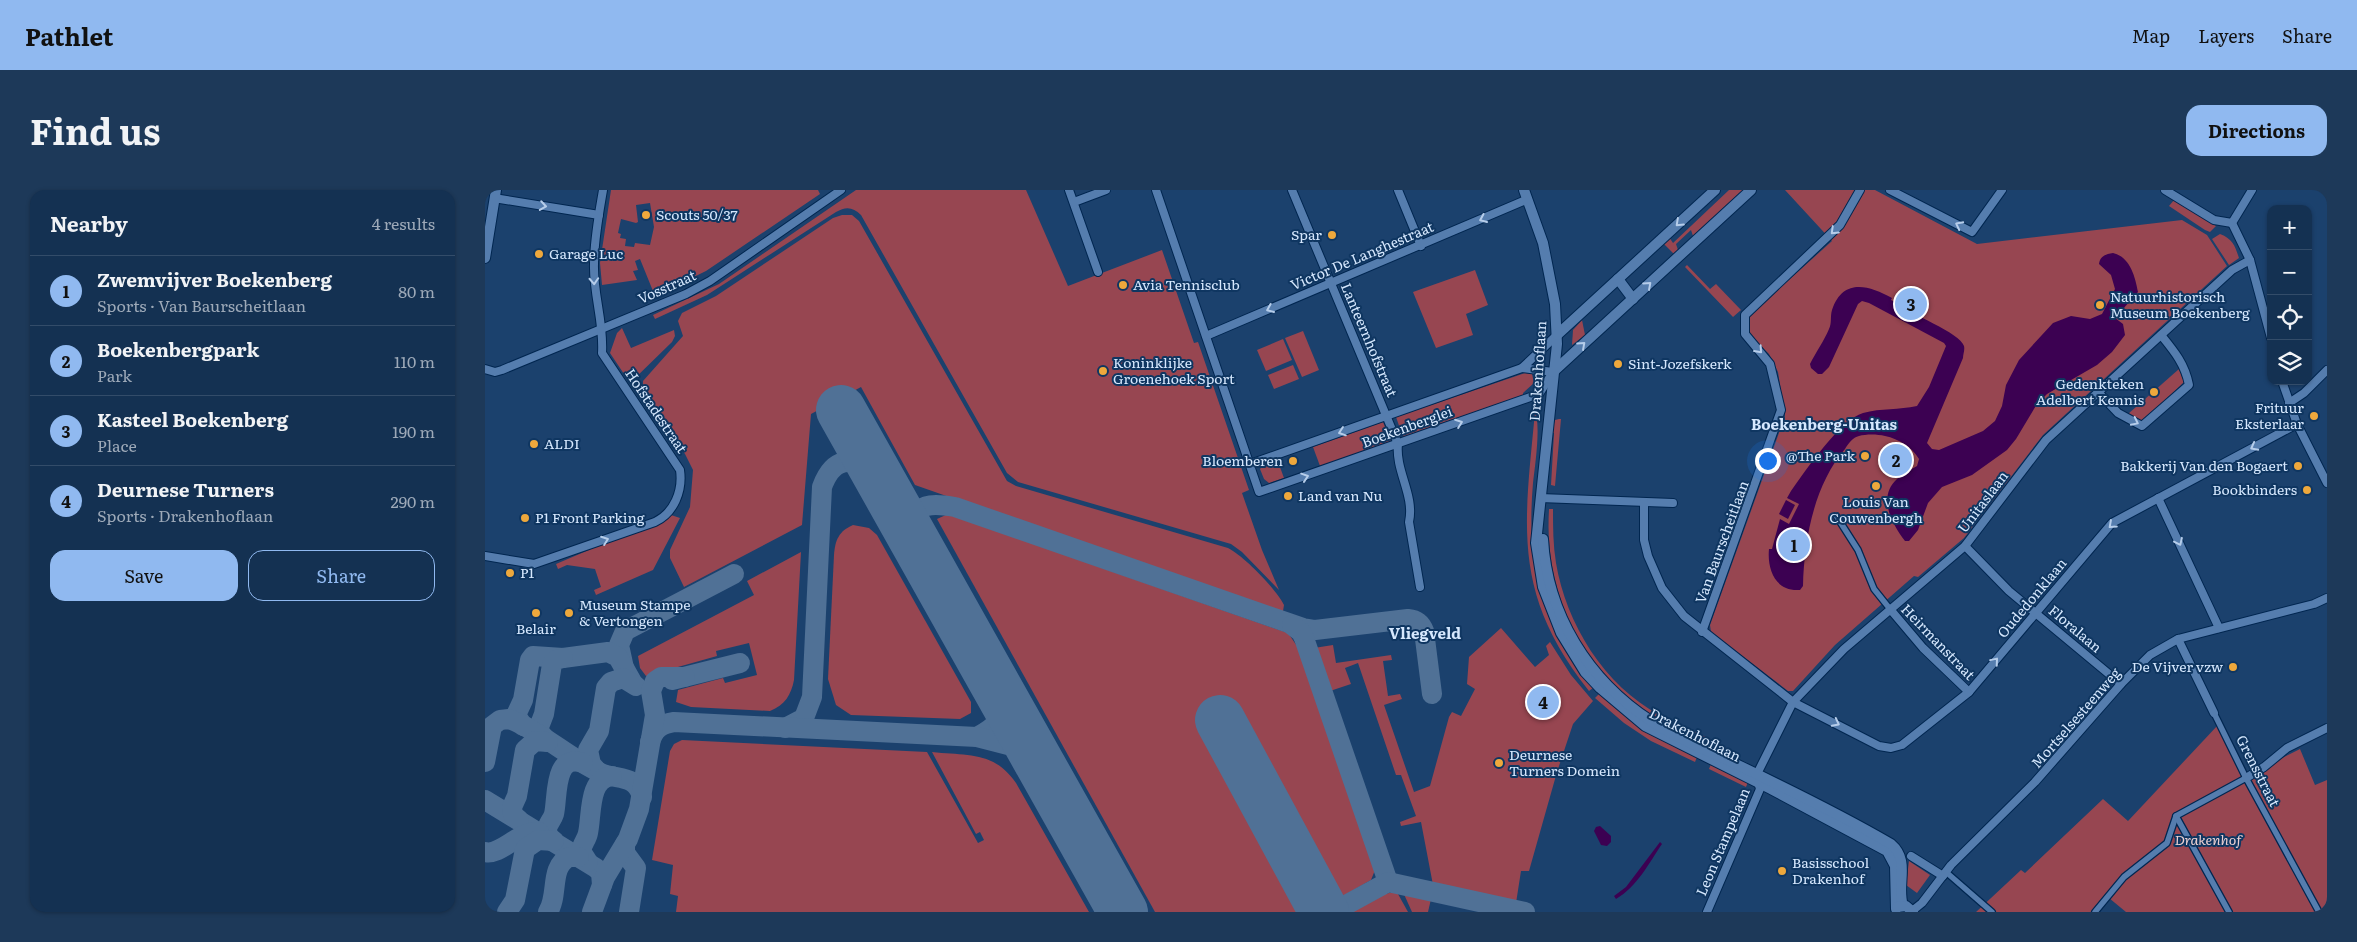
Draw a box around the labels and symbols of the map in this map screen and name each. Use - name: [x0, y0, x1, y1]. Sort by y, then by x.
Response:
- one-way arrow: [538, 200, 547, 210]
- place label: Scouts 50/37: [656, 204, 738, 224]
- marker: Scouts 50/37: [640, 209, 652, 221]
- one-way arrow: [1479, 212, 1488, 223]
- street label: Victor De Langhestraat: [1287, 216, 1437, 294]
- one-way arrow: [1675, 217, 1684, 226]
- one-way arrow: [1955, 221, 1964, 231]
- place label: Spar: [1291, 224, 1322, 244]
- one-way arrow: [1830, 225, 1839, 234]
- marker: Spar: [1326, 229, 1338, 241]
- place label: Garage Luc: [549, 243, 623, 263]
- marker: Garage Luc: [533, 248, 545, 260]
- street label: Vosstraat: [634, 264, 699, 308]
- place label: Avia Tennisclub: [1133, 274, 1240, 294]
- one-way arrow: [589, 277, 600, 285]
- marker: Avia Tennisclub: [1117, 279, 1129, 291]
- street label: Lanteernhofstraat: [1337, 279, 1403, 400]
- one-way arrow: [1643, 282, 1652, 291]
- pin: 3: [1895, 285, 1927, 323]
- place label: Natuurhistorisch Museum Boekenberg: [2110, 286, 2250, 322]
- marker: Natuurhistorisch Museum Boekenberg: [2094, 299, 2106, 311]
- one-way arrow: [1266, 302, 1275, 313]
- street label: Drakenhoflaan: [1524, 320, 1550, 422]
- one-way arrow: [1577, 342, 1586, 351]
- one-way arrow: [1753, 344, 1762, 353]
- place label: Koninklijke Groenehoek Sport: [1113, 352, 1235, 388]
- place label: Sint-Jozefskerk: [1628, 353, 1732, 373]
- marker: Sint-Jozefskerk: [1612, 358, 1624, 370]
- street label: Hofstadestraat: [621, 364, 693, 457]
- marker: Koninklijke Groenehoek Sport: [1097, 365, 1109, 377]
- place label: Gedenkteken Adelbert Kennis: [2036, 373, 2144, 409]
- marker: Gedenkteken Adelbert Kennis: [2148, 386, 2160, 398]
- place label: Frituur Eksterlaar: [2235, 397, 2304, 433]
- street label: Boekenberglei: [1358, 400, 1455, 452]
- marker: Frituur Eksterlaar: [2308, 410, 2320, 422]
- district label: Boekenberg-Unitas: [1751, 412, 1898, 435]
- one-way arrow: [2130, 416, 2139, 426]
- one-way arrow: [1454, 419, 1462, 429]
- one-way arrow: [1338, 426, 1347, 436]
- place label: ALDI: [544, 433, 580, 453]
- marker: ALDI: [528, 438, 540, 450]
- pin: 2: [1880, 441, 1912, 479]
- one-way arrow: [2250, 441, 2259, 451]
- place label: @The Park: [1786, 445, 1855, 465]
- your location: [1755, 448, 1781, 474]
- place label: Bloemberen: [1202, 450, 1283, 470]
- marker: @The Park: [1859, 450, 1871, 462]
- marker: Bloemberen: [1287, 455, 1299, 467]
- place label: Bakkerij Van den Bogaert: [2120, 455, 2288, 475]
- marker: Bakkerij Van den Bogaert: [2292, 460, 2304, 472]
- street label: Unitaslaan: [1952, 466, 2012, 536]
- one-way arrow: [1301, 473, 1309, 483]
- street label: Van Baurscheitlaan: [1690, 478, 1753, 606]
- place label: Bookbinders: [2212, 479, 2297, 499]
- marker: Louis Van Couwenbergh: [1870, 480, 1882, 492]
- marker: Bookbinders: [2301, 484, 2313, 496]
- place label: Land van Nu: [1298, 485, 1383, 505]
- marker: Land van Nu: [1282, 490, 1294, 502]
- place label: Louis Van Couwenbergh: [1829, 491, 1923, 527]
- place label: P1 Front Parking: [535, 507, 645, 527]
- marker: P1 Front Parking: [519, 512, 531, 524]
- one-way arrow: [2108, 520, 2117, 529]
- pin: 1: [1778, 526, 1810, 564]
- one-way arrow: [600, 536, 609, 546]
- one-way arrow: [2173, 537, 2183, 546]
- street label: Oudedonklaan: [1992, 553, 2071, 641]
- place label: P1: [520, 562, 534, 582]
- marker: P1: [504, 567, 516, 579]
- place label: Museum Stampe & Vertongen: [579, 594, 691, 630]
- street label: Heirmanstraat: [1897, 599, 1980, 684]
- street label: Floralaan: [2045, 600, 2107, 656]
- marker: Belair: [530, 607, 542, 619]
- marker: Museum Stampe & Vertongen: [563, 607, 575, 619]
- place label: Belair: [516, 618, 556, 638]
- district label: Vliegveld: [1389, 621, 1461, 644]
- place label: De Vijver vzw: [2132, 656, 2223, 676]
- one-way arrow: [1989, 658, 1998, 667]
- marker: De Vijver vzw: [2227, 661, 2239, 673]
- street label: Mortselsesteenweg: [2026, 663, 2125, 772]
- pin: 4: [1527, 683, 1559, 721]
- street label: Drakenhoflaan: [1646, 702, 1745, 766]
- one-way arrow: [1831, 717, 1840, 727]
- street label: Grensstraat: [2232, 731, 2286, 810]
- place label: Deurnese Turners Domein: [1509, 744, 1620, 780]
- marker: Deurnese Turners Domein: [1493, 757, 1505, 769]
- street label: Leon Stampelaan: [1690, 785, 1754, 899]
- park label: Drakenhof: [2174, 829, 2243, 849]
- place label: Basisschool Drakenhof: [1792, 852, 1870, 888]
- marker: Basisschool Drakenhof: [1776, 865, 1788, 877]

